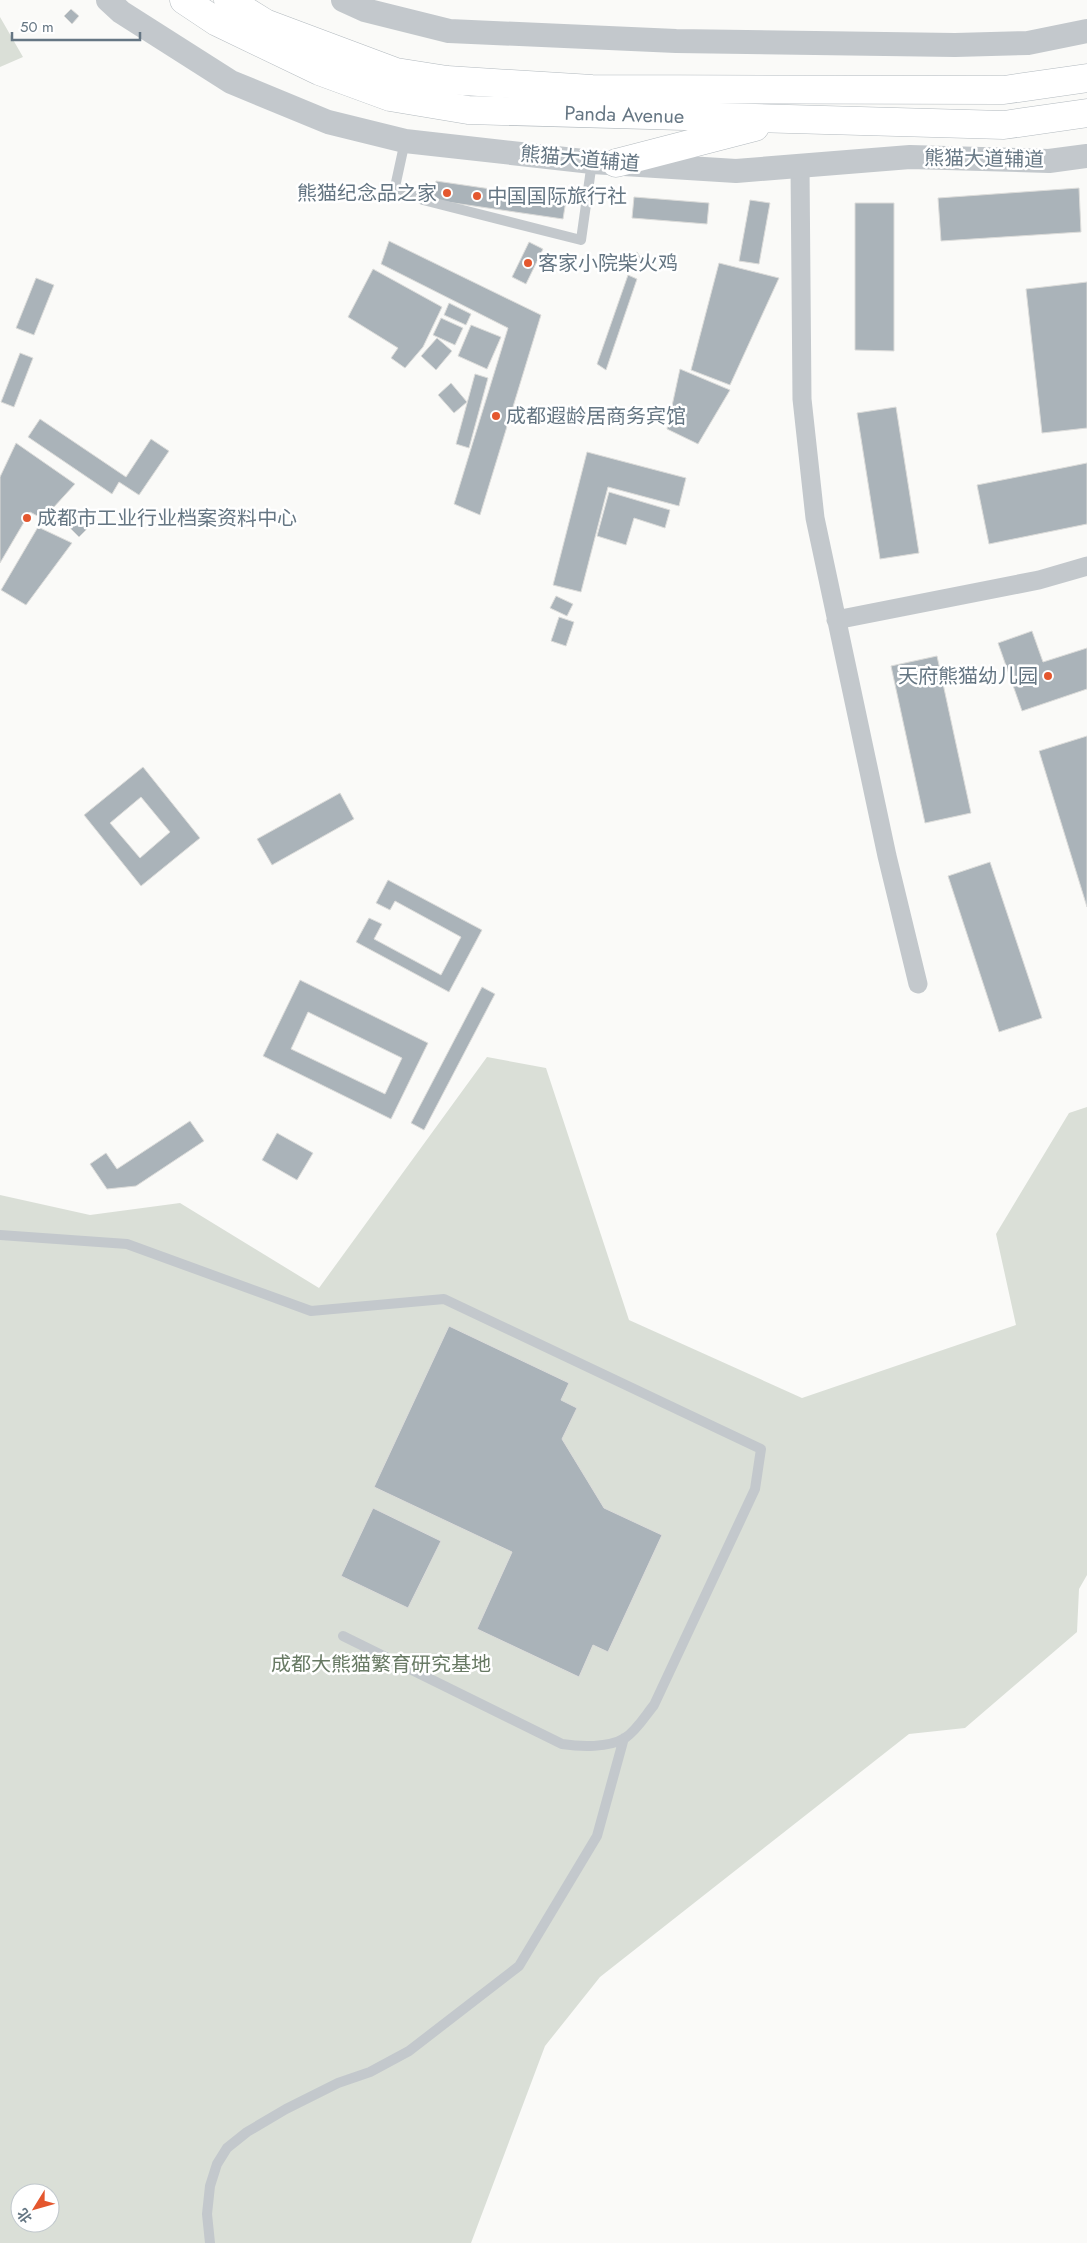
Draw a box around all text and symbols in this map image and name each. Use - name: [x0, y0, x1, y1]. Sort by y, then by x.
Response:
- scale bar: [12, 10, 140, 42]
- text: 50 m: [20, 16, 54, 38]
- street label: Panda Avenue: [564, 98, 685, 131]
- street label: 熊猫大道辅道: [519, 139, 641, 179]
- street label: 熊猫大道辅道: [924, 143, 1044, 175]
- place label: 熊猫纪念品之家: [297, 179, 437, 208]
- place label: 中国国际旅行社: [487, 182, 627, 211]
- marker: 熊猫纪念品之家: [441, 187, 453, 199]
- marker: 中国国际旅行社: [471, 190, 483, 202]
- place label: 客家小院柴火鸡: [538, 249, 678, 278]
- marker: 客家小院柴火鸡: [522, 257, 534, 269]
- place label: 成都遐龄居商务宾馆: [506, 402, 686, 431]
- marker: 成都遐龄居商务宾馆: [490, 410, 502, 422]
- place label: 成都市工业行业档案资料中心: [37, 504, 297, 533]
- marker: 成都市工业行业档案资料中心: [21, 512, 33, 524]
- place label: 天府熊猫幼儿园: [898, 662, 1038, 691]
- marker: 天府熊猫幼儿园: [1042, 670, 1054, 682]
- park label: 成都大熊猫繁育研究基地: [271, 1650, 491, 1679]
- north arrow: [10, 2183, 60, 2233]
- text: 北: [12, 2204, 37, 2227]

